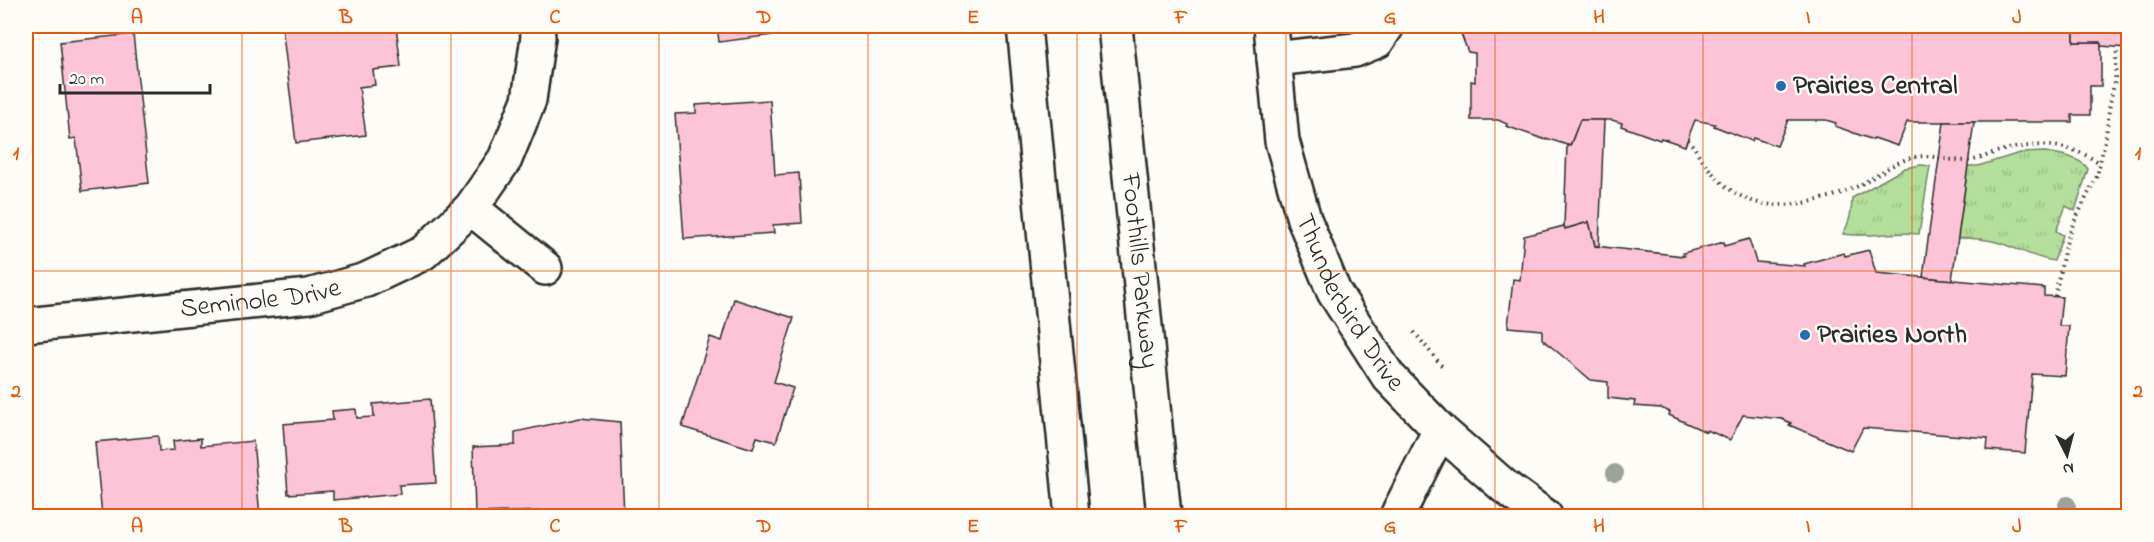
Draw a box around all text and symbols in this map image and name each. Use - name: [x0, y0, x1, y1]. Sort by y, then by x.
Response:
- text: A: [131, 4, 143, 33]
- text: B: [338, 4, 353, 33]
- text: C: [550, 4, 561, 33]
- text: D: [756, 4, 771, 33]
- text: E: [967, 4, 979, 33]
- text: F: [1174, 4, 1188, 33]
- text: G: [1384, 4, 1397, 33]
- text: H: [1593, 4, 1605, 33]
- text: I: [1806, 4, 1811, 33]
- text: J: [2012, 4, 2022, 33]
- scale bar: [60, 57, 210, 95]
- text: 20 m: [69, 67, 104, 93]
- place label: Prairies Central: [1793, 67, 1957, 106]
- marker: Prairies Central: [1774, 79, 1788, 93]
- text: 1: [13, 140, 20, 169]
- text: 1: [2135, 140, 2142, 169]
- street label: Foothills Parkway: [1110, 170, 1169, 370]
- street label: Thunderbird Drive: [1285, 208, 1414, 402]
- street label: Seminole Drive: [178, 268, 346, 329]
- place label: Prairies North: [1817, 316, 1967, 355]
- marker: Prairies North: [1798, 328, 1812, 342]
- text: 2: [10, 378, 21, 407]
- text: 2: [2132, 378, 2143, 407]
- north arrow: [2037, 425, 2097, 485]
- text: N: [2062, 455, 2075, 480]
- text: A: [131, 513, 143, 542]
- text: B: [338, 513, 353, 542]
- text: C: [550, 513, 561, 542]
- text: D: [756, 513, 771, 542]
- text: E: [967, 513, 979, 542]
- text: F: [1174, 513, 1188, 542]
- text: G: [1384, 513, 1397, 542]
- text: H: [1593, 513, 1605, 542]
- text: I: [1806, 513, 1811, 542]
- text: J: [2012, 513, 2022, 542]

